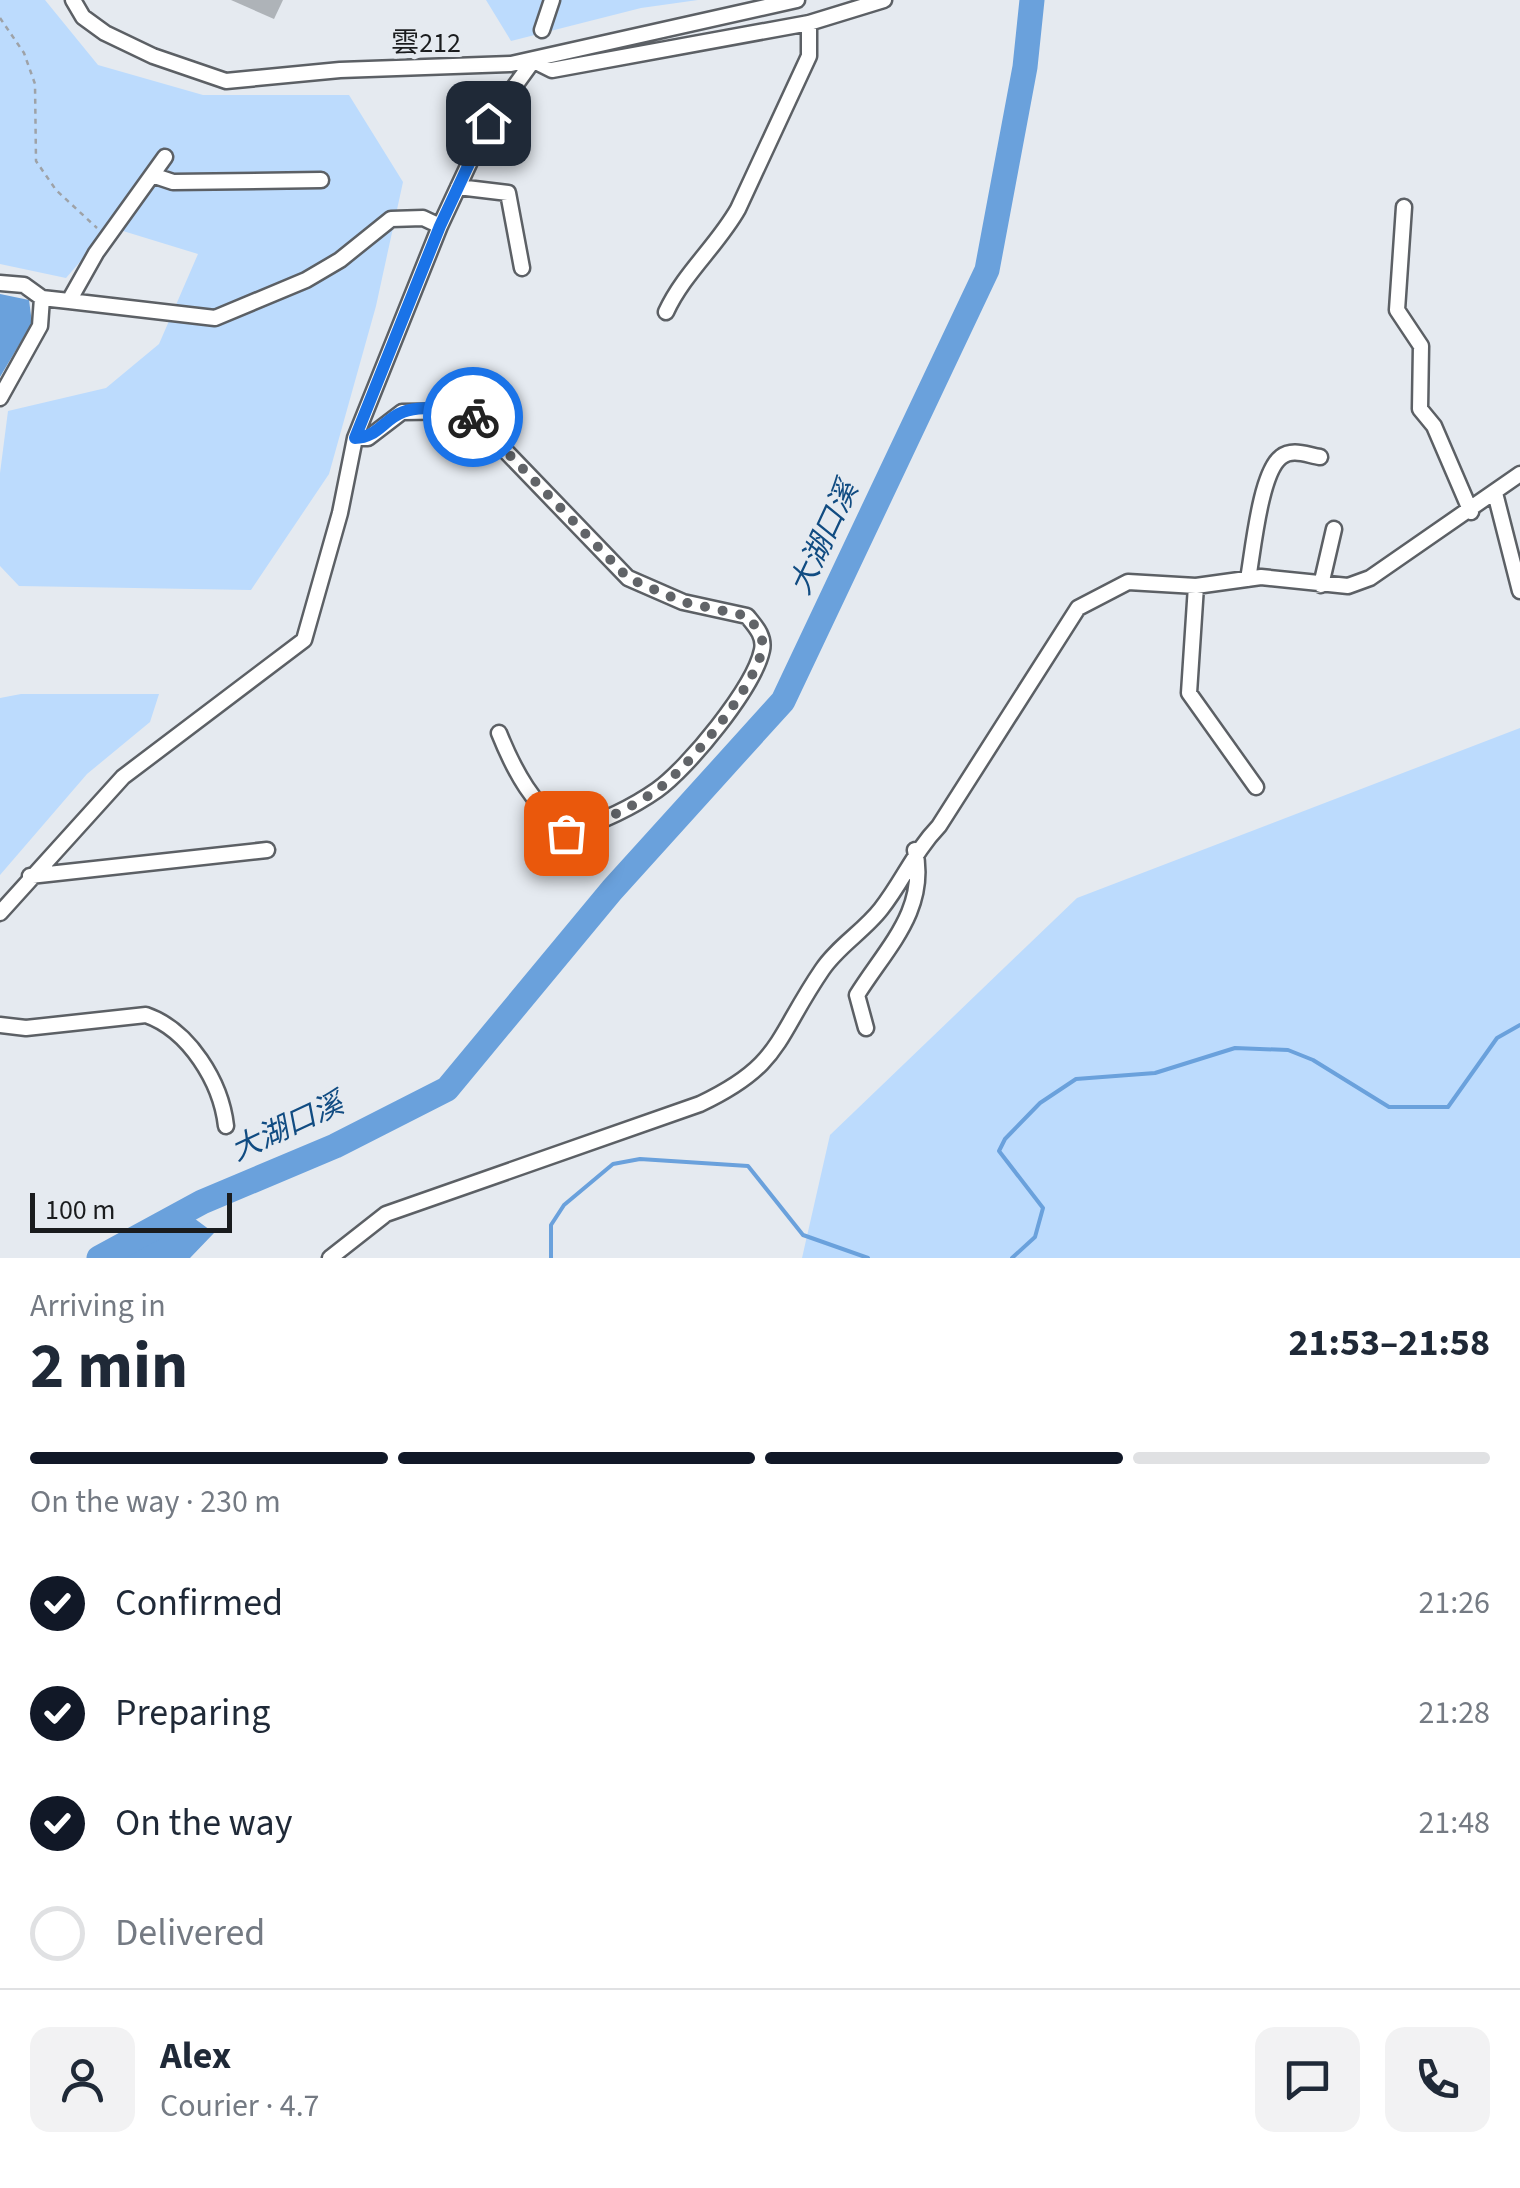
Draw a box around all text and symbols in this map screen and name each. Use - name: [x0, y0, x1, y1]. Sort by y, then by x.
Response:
- street label: 雲212: [391, 23, 461, 63]
- pin: [446, 81, 531, 166]
- icon: home: [461, 96, 516, 151]
- courier: [423, 367, 523, 467]
- icon: bike: [446, 390, 501, 445]
- water label: 大湖口溪: [779, 471, 871, 601]
- pin: [524, 791, 609, 876]
- icon: bag: [539, 806, 594, 861]
- water label: 大湖口溪: [224, 1080, 354, 1172]
- scale bar: [30, 1188, 232, 1232]
- text: 100 m: [45, 1190, 116, 1230]
- text: Arriving in: [30, 1283, 166, 1329]
- text: 21:53–21:58: [1288, 1316, 1490, 1370]
- text: 2 min: [30, 1320, 188, 1413]
- text: On the way · 230 m: [30, 1479, 281, 1525]
- icon: check: [30, 1576, 85, 1631]
- text: Confirmed: [115, 1576, 283, 1630]
- text: 21:26: [1418, 1580, 1490, 1626]
- icon: check: [30, 1686, 85, 1741]
- text: Preparing: [115, 1686, 270, 1740]
- text: 21:28: [1418, 1690, 1490, 1736]
- icon: check: [30, 1796, 85, 1851]
- text: On the way: [115, 1796, 292, 1850]
- text: 21:48: [1418, 1800, 1490, 1846]
- text: Delivered: [115, 1906, 265, 1960]
- button: person: [30, 2027, 135, 2132]
- button: chat: [1255, 2027, 1360, 2132]
- button: phone: [1385, 2027, 1490, 2132]
- text: Alex: [160, 2029, 231, 2083]
- text: Courier · 4.7: [160, 2083, 320, 2129]

